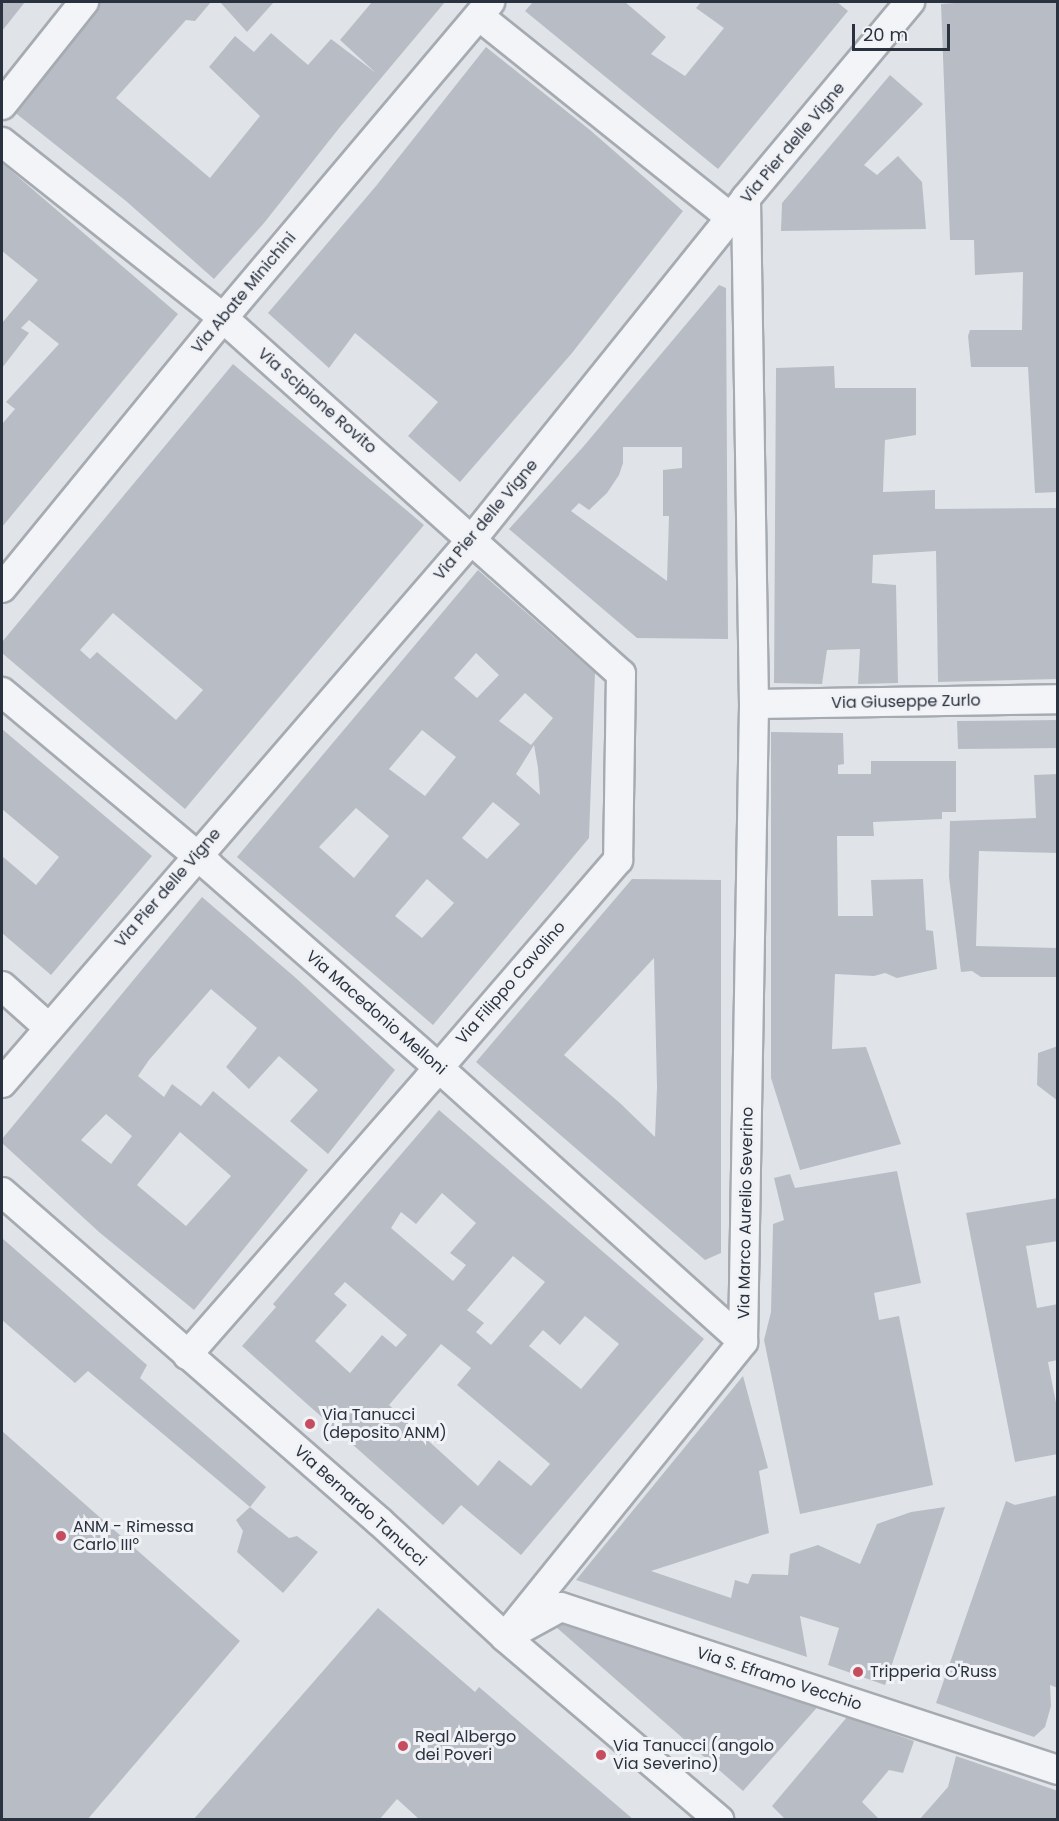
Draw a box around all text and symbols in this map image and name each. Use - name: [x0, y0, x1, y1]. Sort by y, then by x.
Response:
- scale bar: [855, 12, 952, 50]
- text: 20 m: [863, 22, 908, 47]
- street label: Via Pier delle Vigne: [737, 79, 849, 207]
- street label: Via Abate Minichini: [188, 229, 300, 357]
- street label: Via Scipione Rovito: [254, 344, 380, 458]
- street label: Via Pier delle Vigne: [430, 456, 542, 584]
- street label: Via Giuseppe Zurlo: [831, 691, 981, 713]
- street label: Via Pier delle Vigne: [111, 824, 225, 952]
- street label: Via Filippo Cavolino: [452, 918, 570, 1048]
- street label: Via Macedonio Melloni: [302, 947, 450, 1079]
- street label: Via Marco Aurelio Severino: [735, 1107, 757, 1319]
- place label: Via Tanucci (deposito ANM): [322, 1405, 447, 1443]
- marker: Via Tanucci (deposito ANM): [303, 1417, 317, 1431]
- street label: Via Bernardo Tanucci: [290, 1442, 430, 1570]
- place label: ANM - Rimessa Carlo III°: [73, 1517, 194, 1555]
- marker: ANM - Rimessa Carlo III°: [54, 1529, 68, 1543]
- street label: Via S. Eframo Vecchio: [694, 1643, 864, 1715]
- place label: Tripperia O'Russ: [870, 1662, 997, 1682]
- marker: Tripperia O'Russ: [851, 1665, 865, 1679]
- place label: Real Albergo dei Poveri: [415, 1727, 516, 1765]
- place label: Via Tanucci (angolo Via Severino): [613, 1736, 774, 1774]
- marker: Real Albergo dei Poveri: [396, 1739, 410, 1753]
- marker: Via Tanucci (angolo Via Severino): [594, 1748, 608, 1762]

